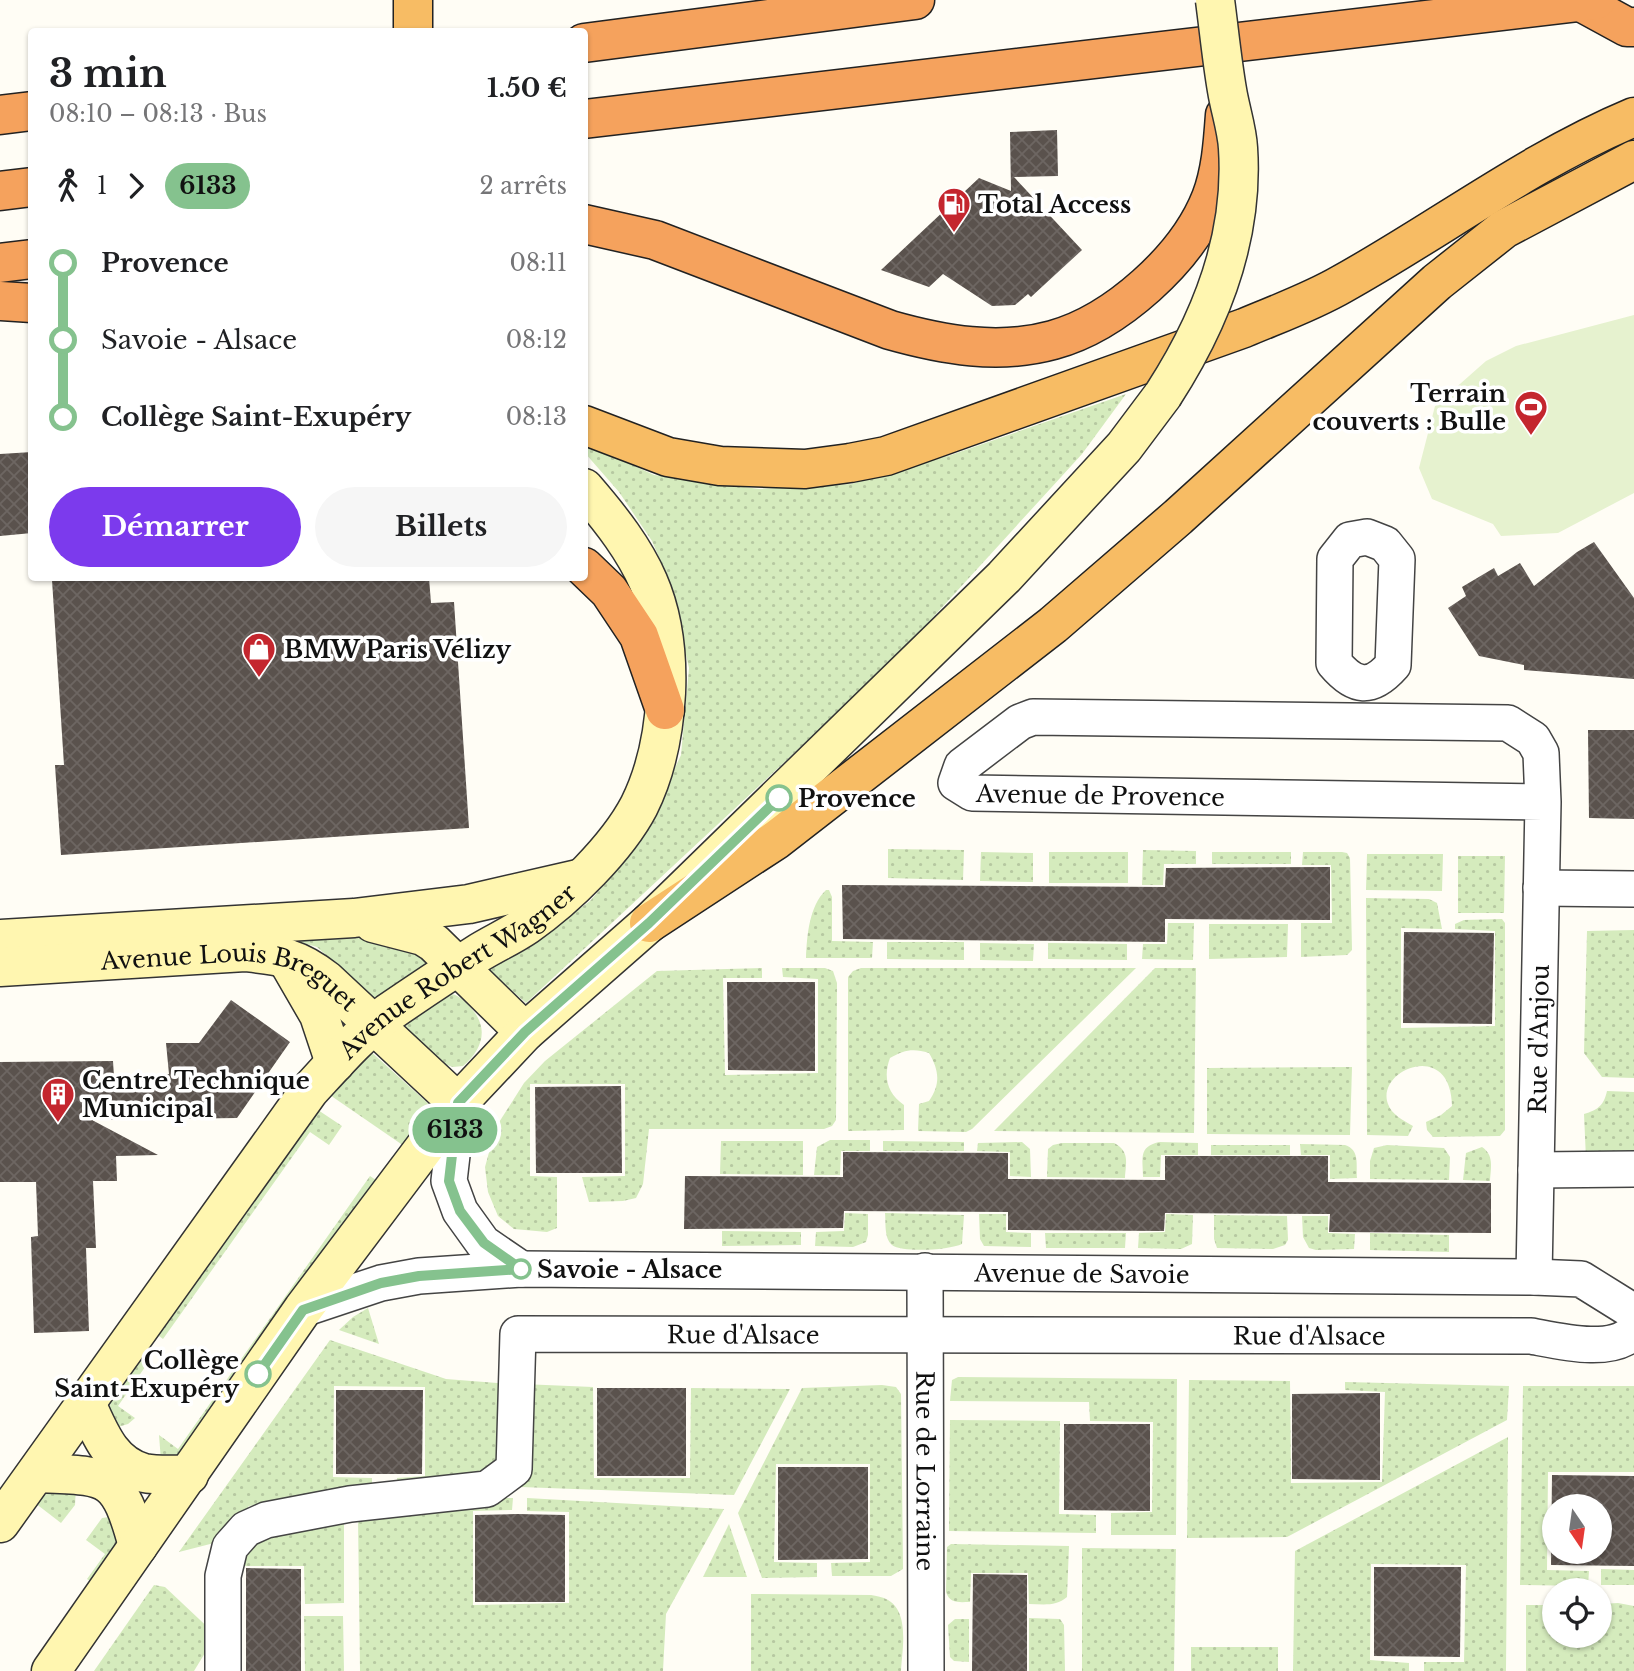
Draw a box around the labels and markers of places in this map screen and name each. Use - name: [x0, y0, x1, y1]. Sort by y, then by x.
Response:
- fuel station icon: Total Access: [935, 185, 973, 234]
- place label: Total Access: [978, 190, 1131, 219]
- place label: Terrain couverts : Bulle: [1312, 379, 1507, 436]
- sports icon: Terrain couverts : Bulle: [1512, 388, 1550, 437]
- shop icon: BMW Paris Vélizy: [240, 630, 278, 679]
- place label: BMW Paris Vélizy: [284, 635, 512, 664]
- place label: Provence: [798, 784, 916, 813]
- marker: Provence: [766, 785, 792, 811]
- place label: Centre Technique Municipal: [82, 1066, 310, 1123]
- building icon: Centre Technique Municipal: [39, 1075, 77, 1124]
- place label: Savoie - Alsace: [537, 1255, 722, 1284]
- marker: Savoie - Alsace: [511, 1259, 531, 1279]
- place label: Collège Saint-Exupéry: [54, 1346, 239, 1403]
- marker: Collège Saint-Exupéry: [245, 1361, 271, 1387]

